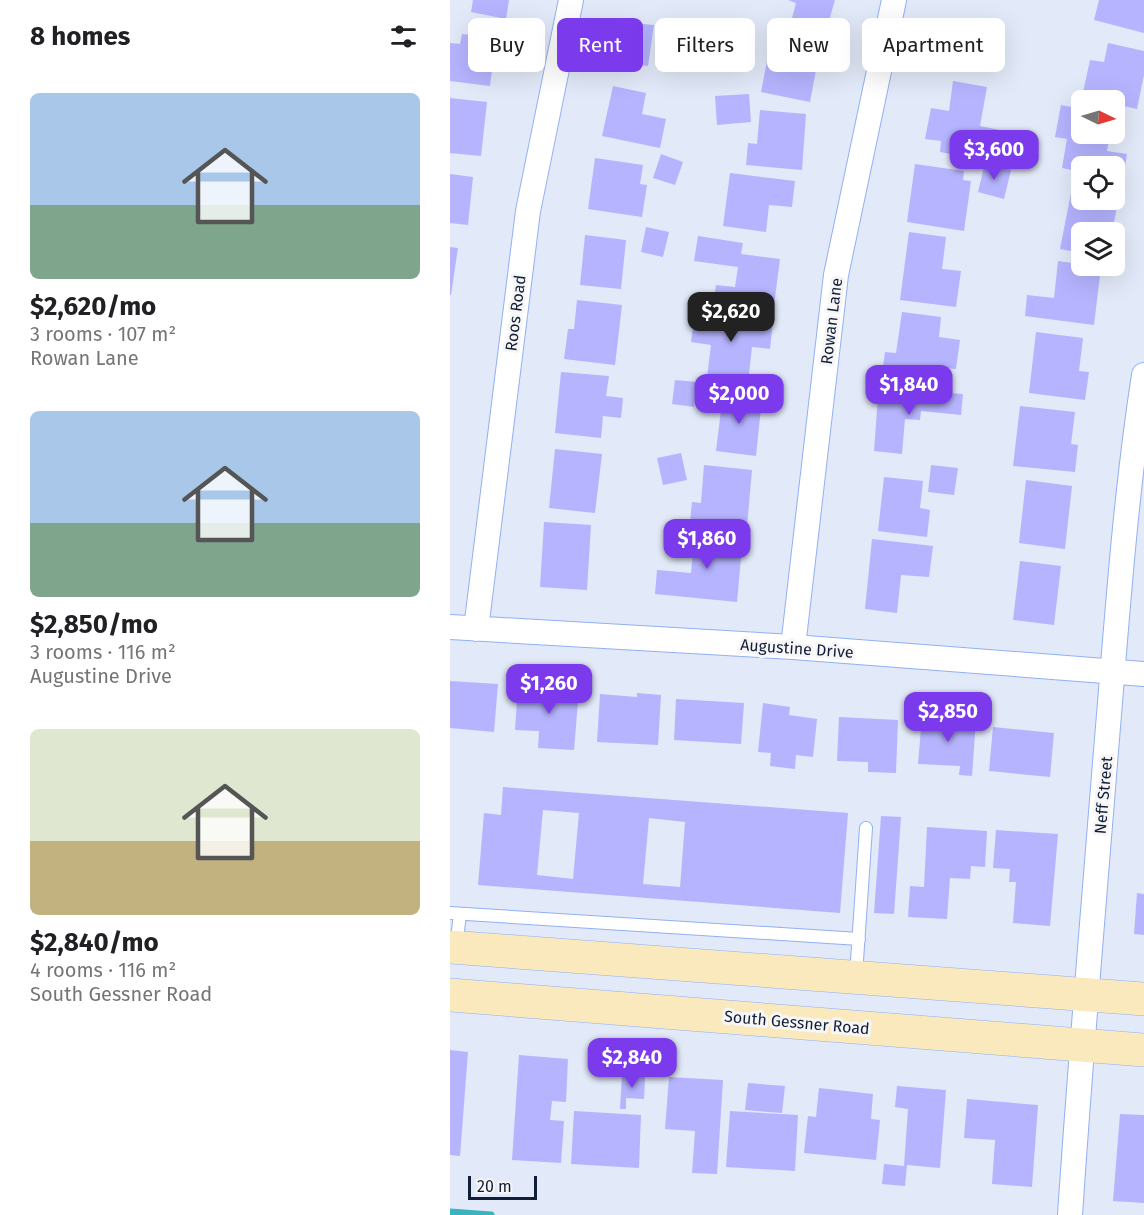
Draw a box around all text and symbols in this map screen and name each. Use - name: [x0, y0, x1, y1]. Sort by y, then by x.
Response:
- chip: Buy: [468, 18, 545, 72]
- chip: Rent: [557, 18, 643, 72]
- chip: Filters: [655, 18, 755, 72]
- chip: New: [767, 18, 850, 72]
- chip: Apartment: [862, 18, 1005, 72]
- icon: filters: [387, 20, 420, 53]
- text: 8 homes: [30, 21, 130, 52]
- north arrow: [1071, 90, 1125, 144]
- map controls: [1071, 90, 1125, 276]
- pin: $3,600: [945, 130, 1043, 181]
- icon: home: [171, 132, 279, 240]
- text: $3,600: [964, 137, 1024, 161]
- button: locate: [1071, 156, 1125, 210]
- button: layers: [1071, 222, 1125, 276]
- street label: Roos Road: [501, 274, 530, 352]
- street label: Rowan Lane: [817, 277, 846, 365]
- text: $2,620/mo: [30, 291, 156, 322]
- pin: $2,620: [682, 292, 780, 343]
- text: $2,620: [702, 299, 760, 323]
- text: 3 rooms · 107 m²: [30, 322, 176, 346]
- text: Rowan Lane: [30, 346, 139, 370]
- pin: $1,840: [860, 365, 958, 416]
- text: $1,840: [880, 372, 938, 396]
- pin: $2,000: [690, 374, 788, 425]
- text: $2,000: [709, 381, 769, 405]
- icon: home: [171, 450, 279, 558]
- pin: $1,860: [658, 519, 756, 570]
- text: $1,860: [678, 526, 736, 550]
- text: $2,850/mo: [30, 609, 158, 640]
- street label: Augustine Drive: [740, 635, 854, 662]
- text: 3 rooms · 116 m²: [30, 640, 176, 664]
- text: Augustine Drive: [30, 664, 172, 688]
- pin: $1,260: [500, 664, 598, 715]
- text: $1,260: [520, 671, 578, 695]
- pin: $2,850: [899, 692, 997, 743]
- text: $2,850: [918, 699, 978, 723]
- street label: Neff Street: [1091, 755, 1116, 835]
- icon: home: [171, 768, 279, 876]
- text: $2,840/mo: [30, 927, 159, 958]
- text: 4 rooms · 116 m²: [30, 958, 176, 982]
- text: South Gessner Road: [30, 982, 212, 1006]
- street label: South Gessner Road: [724, 1007, 870, 1038]
- pin: $2,840: [583, 1038, 681, 1089]
- text: $2,840: [602, 1045, 662, 1069]
- scale bar: [468, 1173, 537, 1200]
- text: 20 m: [477, 1177, 512, 1196]

